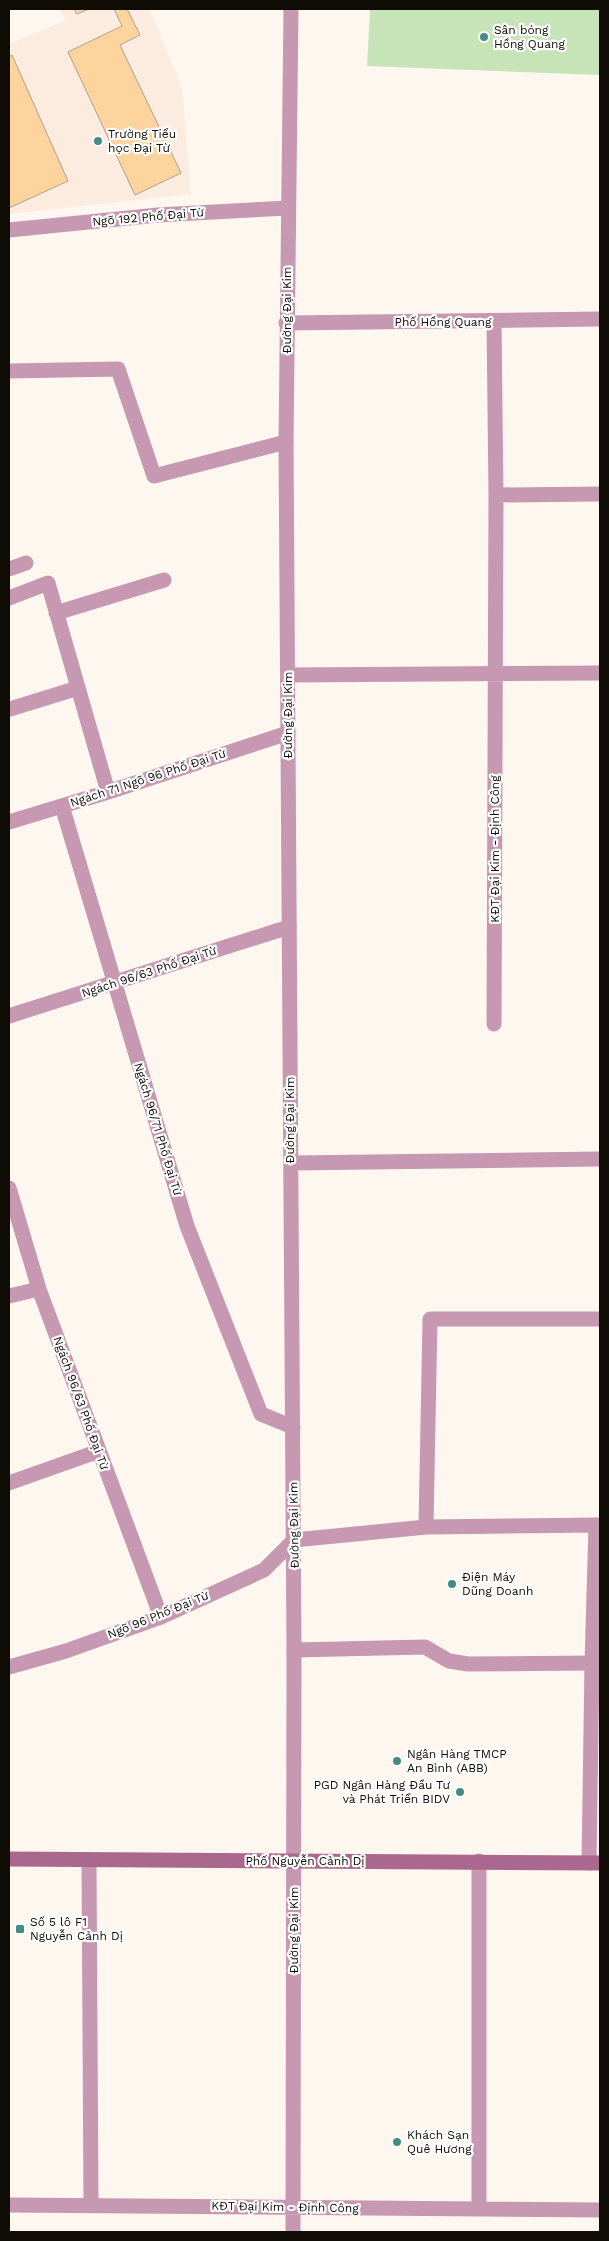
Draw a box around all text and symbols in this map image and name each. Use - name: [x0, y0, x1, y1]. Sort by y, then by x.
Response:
- place label: Sân bóng Hồng Quang: [494, 23, 565, 51]
- marker: Sân bóng Hồng Quang: [478, 31, 490, 43]
- place label: Trường Tiểu học Đại Từ: [108, 127, 176, 155]
- marker: Trường Tiểu học Đại Từ: [92, 135, 104, 147]
- street label: Ngõ 192 Phố Đại Từ: [92, 205, 205, 229]
- street label: Đường Đại Kim: [280, 267, 294, 353]
- street label: Phố Hồng Quang: [395, 315, 492, 329]
- street label: Đường Đại Kim: [281, 672, 295, 758]
- street label: Ngách 71 Ngõ 96 Phố Đại Từ: [68, 746, 228, 810]
- street label: KĐT Đại Kim - Định Công: [488, 775, 502, 923]
- street label: Ngách 96/63 Phố Đại Từ: [80, 943, 219, 1000]
- street label: Ngách 96/71 Phố Đại Từ: [131, 1061, 185, 1198]
- street label: Đường Đại Kim: [283, 1077, 297, 1163]
- street label: Ngách 96/63 Phố Đại Từ: [50, 1334, 112, 1472]
- street label: Đường Đại Kim: [286, 1481, 302, 1569]
- place label: Điện Máy Dũng Doanh: [462, 1570, 533, 1598]
- marker: Điện Máy Dũng Doanh: [446, 1578, 458, 1590]
- street label: Ngõ 96 Phố Đại Từ: [105, 1588, 211, 1642]
- place label: Ngân Hàng TMCP An Bình (ABB): [407, 1747, 507, 1775]
- marker: Ngân Hàng TMCP An Bình (ABB): [391, 1755, 403, 1767]
- place label: PGD Ngân Hàng Đầu Tư và Phát Triển BIDV: [314, 1778, 451, 1806]
- marker: PGD Ngân Hàng Đầu Tư và Phát Triển BIDV: [454, 1786, 466, 1798]
- street label: Phố Nguyễn Cảnh Dị: [246, 1854, 364, 1868]
- street label: Đường Đại Kim: [287, 1887, 301, 1973]
- place label: Số 5 lô F1 Nguyễn Cảnh Dị: [30, 1915, 123, 1943]
- marker: Số 5 lô F1 Nguyễn Cảnh Dị: [14, 1923, 26, 1935]
- place label: Khách Sạn Quê Hương: [407, 2128, 472, 2156]
- marker: Khách Sạn Quê Hương: [391, 2136, 403, 2148]
- street label: KĐT Đại Kim - Định Công: [211, 2199, 359, 2215]

